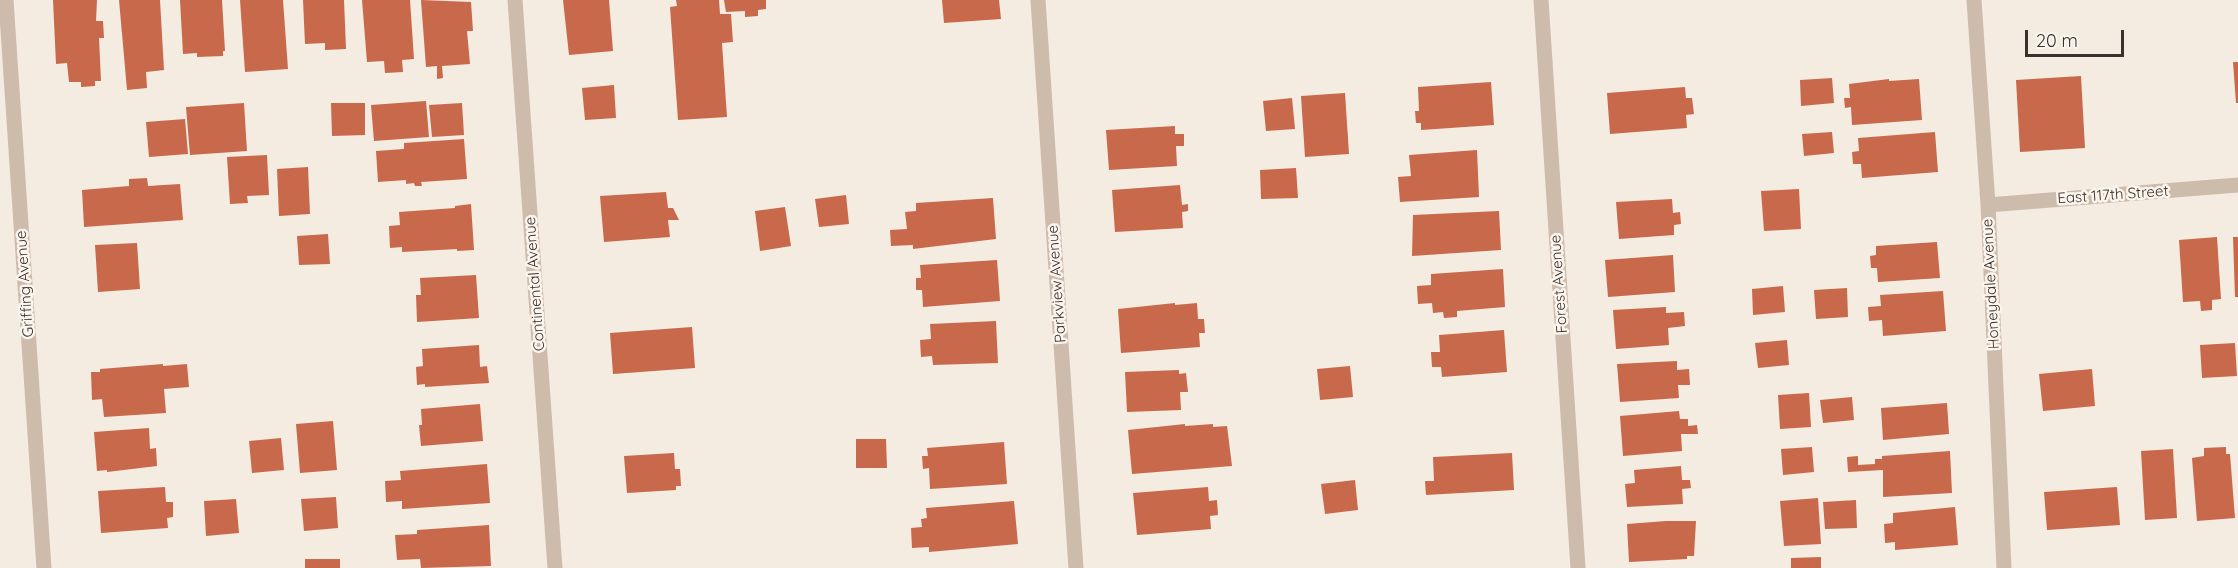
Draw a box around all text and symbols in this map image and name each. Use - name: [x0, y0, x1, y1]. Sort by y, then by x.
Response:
- scale bar: [2028, 18, 2127, 56]
- text: 20 m: [2036, 29, 2078, 52]
- street label: East 117th Street: [2057, 182, 2169, 208]
- street label: Continental Avenue: [521, 216, 549, 352]
- street label: Honeydale Avenue: [1979, 218, 2003, 350]
- street label: Parkview Avenue: [1044, 224, 1070, 344]
- street label: Griffing Avenue: [12, 230, 38, 338]
- street label: Forest Avenue: [1547, 234, 1571, 334]

